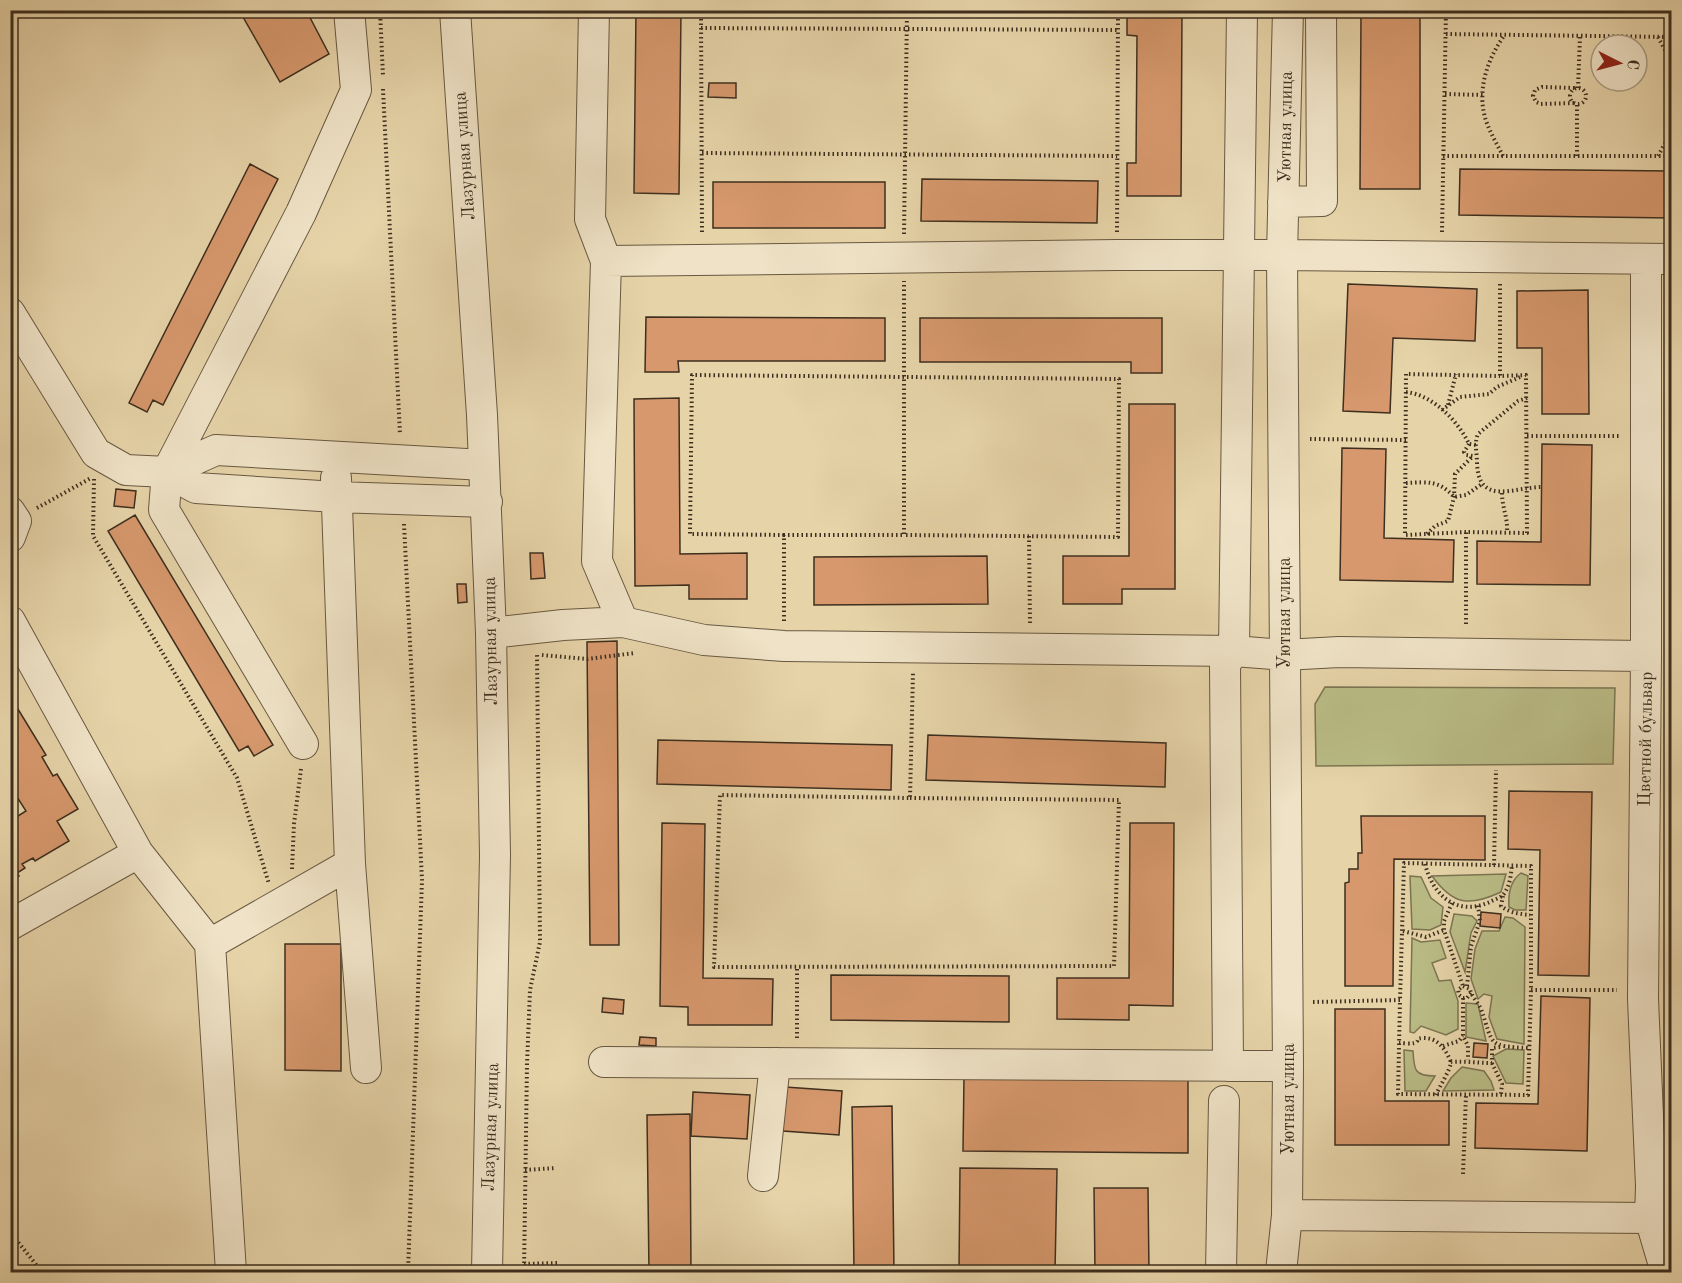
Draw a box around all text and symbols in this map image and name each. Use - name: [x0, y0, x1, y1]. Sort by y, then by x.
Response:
- north arrow: [1589, 33, 1649, 93]
- text: С: [1623, 58, 1640, 70]
- street label: Уютная улица: [1276, 71, 1296, 183]
- street label: Лазурная улица: [452, 91, 478, 221]
- street label: Уютная улица: [1276, 557, 1294, 669]
- street label: Лазурная улица: [481, 576, 501, 706]
- street label: Цветной бульвар: [1636, 671, 1656, 807]
- street label: Уютная улица: [1280, 1043, 1298, 1155]
- street label: Лазурная улица: [480, 1062, 502, 1192]

